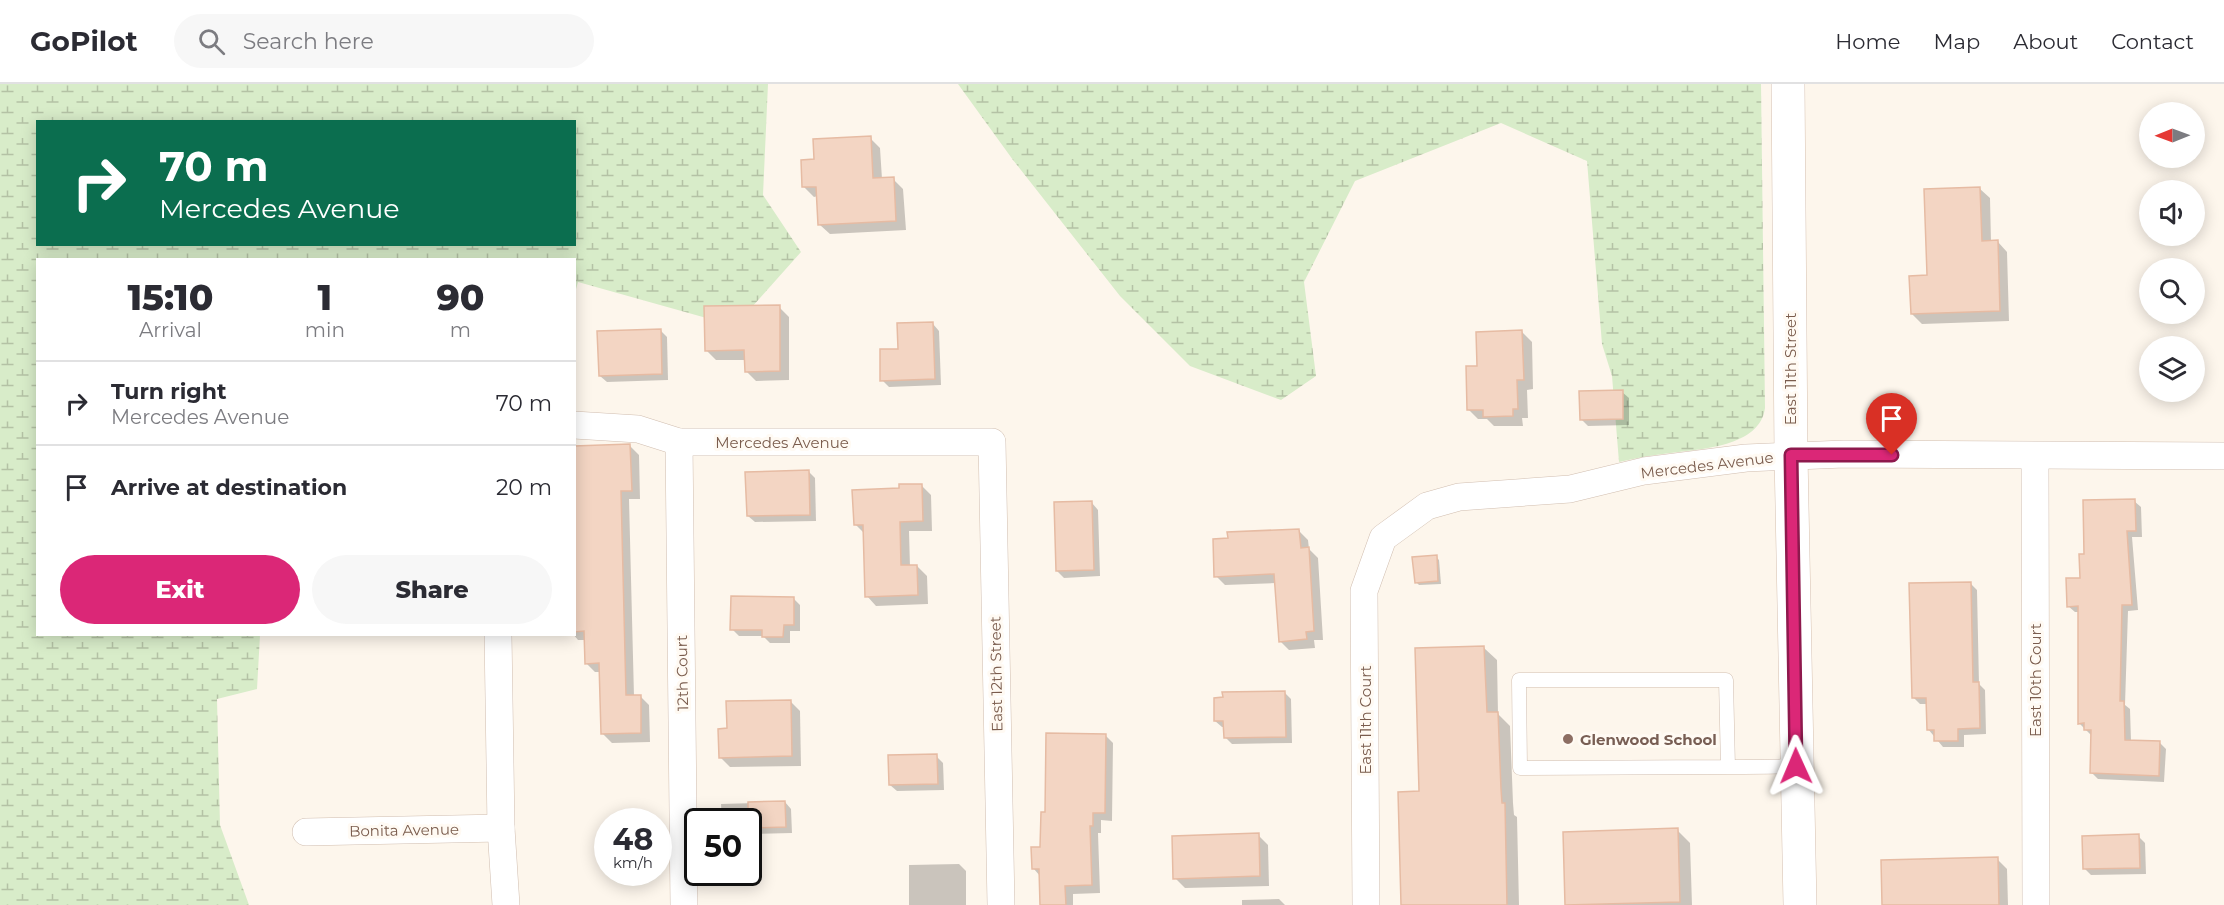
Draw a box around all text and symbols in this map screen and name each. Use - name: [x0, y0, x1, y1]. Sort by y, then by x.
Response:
- search box: [174, 14, 594, 68]
- text: GoPilot: [30, 24, 138, 58]
- icon: search: [195, 25, 228, 58]
- text: Search here: [243, 28, 374, 55]
- text: Home: [1835, 29, 1900, 54]
- text: Map: [1933, 29, 1980, 54]
- text: About: [2013, 29, 2078, 54]
- text: Contact: [2111, 29, 2194, 54]
- north arrow: [2139, 102, 2205, 168]
- map controls: [2139, 102, 2205, 402]
- text: 70 m: [159, 140, 269, 192]
- icon: right: [60, 144, 138, 222]
- button: sound: [2139, 180, 2205, 246]
- text: Mercedes Avenue: [159, 192, 400, 225]
- button: search: [2139, 258, 2205, 324]
- text: 15:10: [127, 275, 213, 319]
- text: 1: [318, 275, 332, 319]
- text: 90: [436, 275, 484, 319]
- street label: East 11th Street: [1781, 313, 1800, 425]
- text: Arrival: [139, 318, 202, 342]
- text: min: [305, 318, 345, 342]
- text: m: [450, 318, 471, 342]
- button: layers: [2139, 336, 2205, 402]
- text: Turn right: [111, 378, 226, 405]
- icon: right: [60, 387, 93, 420]
- text: 70 m: [496, 390, 552, 417]
- pin: [1866, 393, 1917, 455]
- icon: arrive: [1875, 402, 1908, 435]
- text: Mercedes Avenue: [111, 405, 289, 429]
- street label: Mercedes Avenue: [715, 433, 849, 452]
- street label: Mercedes Avenue: [1640, 447, 1774, 483]
- icon: arrive: [60, 471, 93, 504]
- text: Arrive at destination: [111, 474, 347, 501]
- text: 20 m: [496, 474, 552, 501]
- button: Exit: [60, 555, 300, 624]
- button: Share: [312, 555, 552, 624]
- street label: East 12th Street: [985, 616, 1007, 732]
- street label: East 10th Court: [2026, 623, 2045, 737]
- street label: 12th Court: [672, 635, 692, 711]
- street label: East 11th Court: [1356, 665, 1375, 775]
- place label: Glenwood School: [1580, 730, 1717, 749]
- marker: Glenwood School: [1561, 732, 1575, 746]
- position arrow: [1764, 734, 1828, 798]
- speed limit sign: 50: [684, 808, 762, 886]
- street label: Bonita Avenue: [349, 820, 459, 840]
- text: 48: [613, 821, 653, 858]
- text: km/h: [613, 853, 653, 872]

